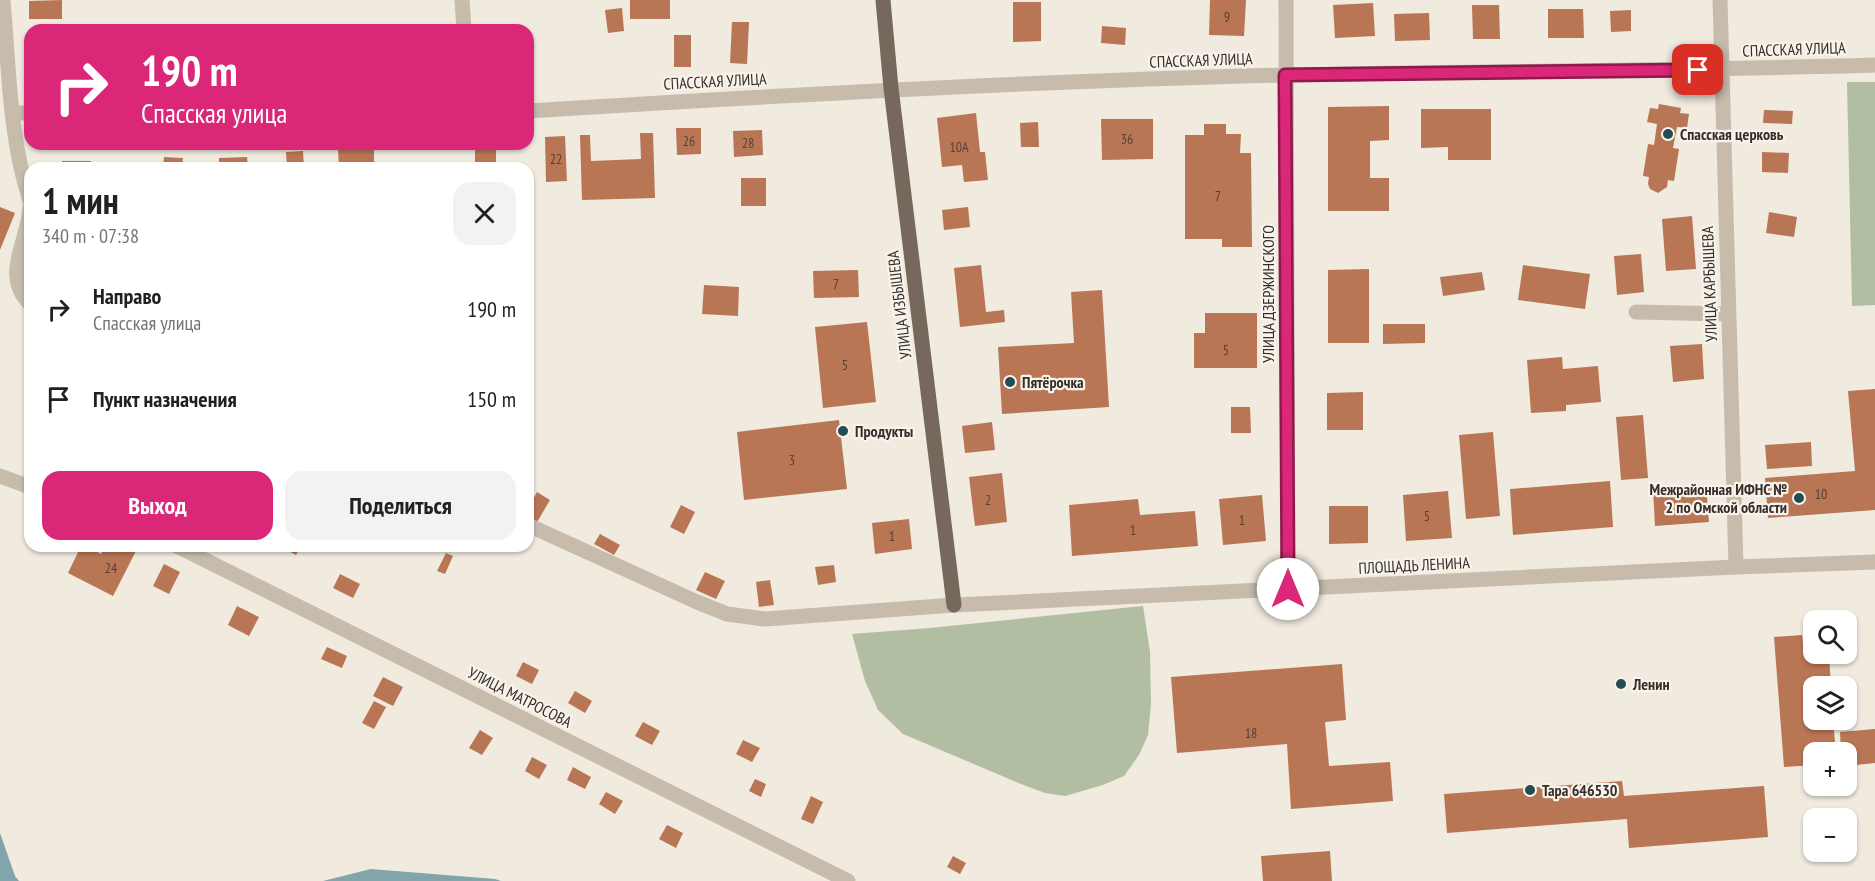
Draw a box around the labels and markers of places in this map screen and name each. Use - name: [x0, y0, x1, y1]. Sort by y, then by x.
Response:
- pin: [1672, 44, 1723, 95]
- place label: Спасская церковь: [1680, 124, 1784, 144]
- marker: Спасская церковь: [1661, 127, 1675, 141]
- place label: Пятёрочка: [1022, 372, 1084, 392]
- marker: Пятёрочка: [1003, 375, 1017, 389]
- place label: Продукты: [855, 421, 913, 441]
- marker: Продукты: [836, 424, 850, 438]
- place label: Межрайонная ИФНС № 2 по Омской области: [1650, 479, 1787, 517]
- marker: Межрайонная ИФНС № 2 по Омской области: [1792, 491, 1806, 505]
- place label: Ленин: [1632, 674, 1670, 694]
- marker: Ленин: [1614, 677, 1628, 691]
- place label: Тара 646530: [1542, 780, 1618, 800]
- marker: Тара 646530: [1523, 783, 1537, 797]

